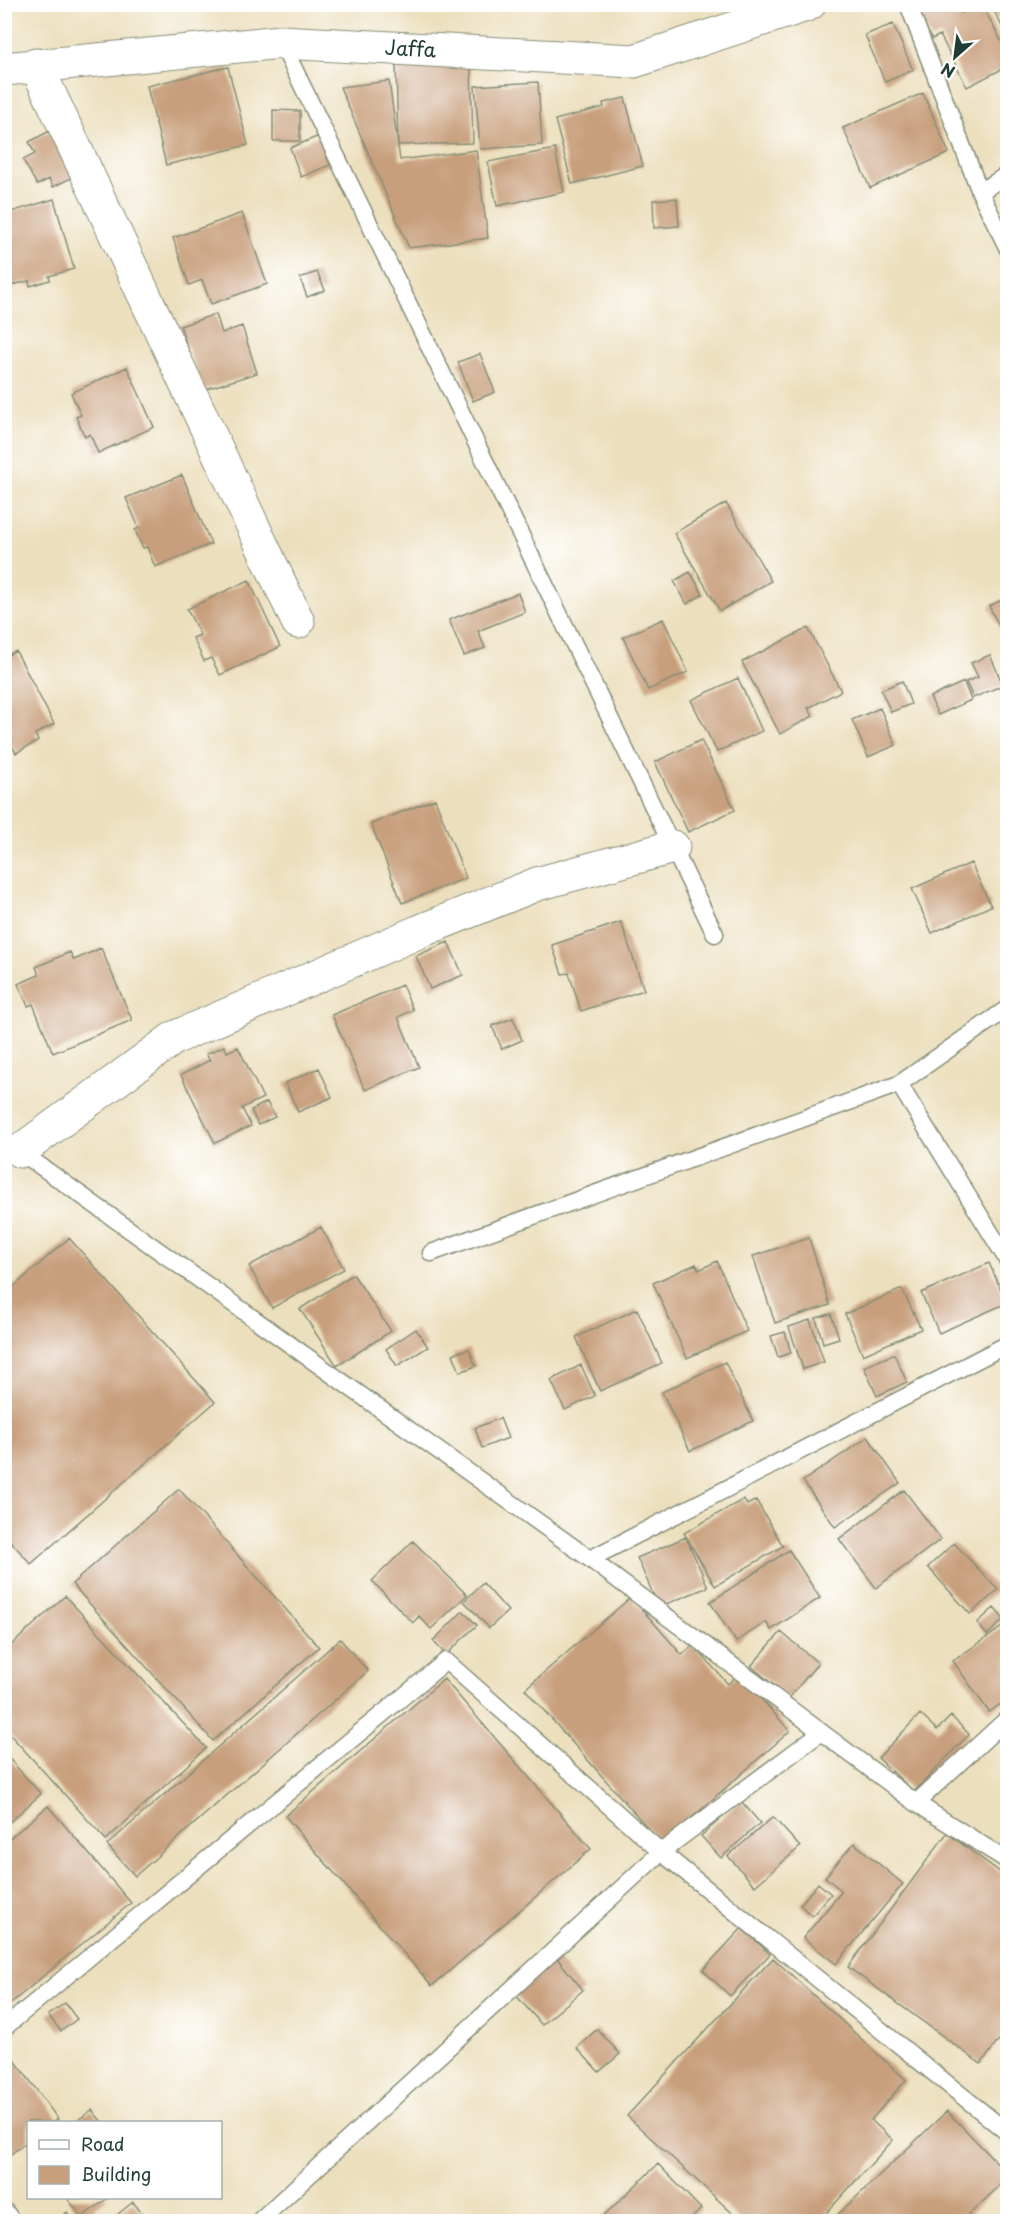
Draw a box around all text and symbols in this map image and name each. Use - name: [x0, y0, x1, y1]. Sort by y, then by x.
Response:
- north arrow: [925, 27, 985, 87]
- street label: Jaffa: [384, 32, 437, 64]
- text: N: [936, 58, 959, 85]
- legend: [27, 2121, 222, 2199]
- text: Road: [81, 2130, 125, 2157]
- text: Building: [81, 2160, 151, 2187]

